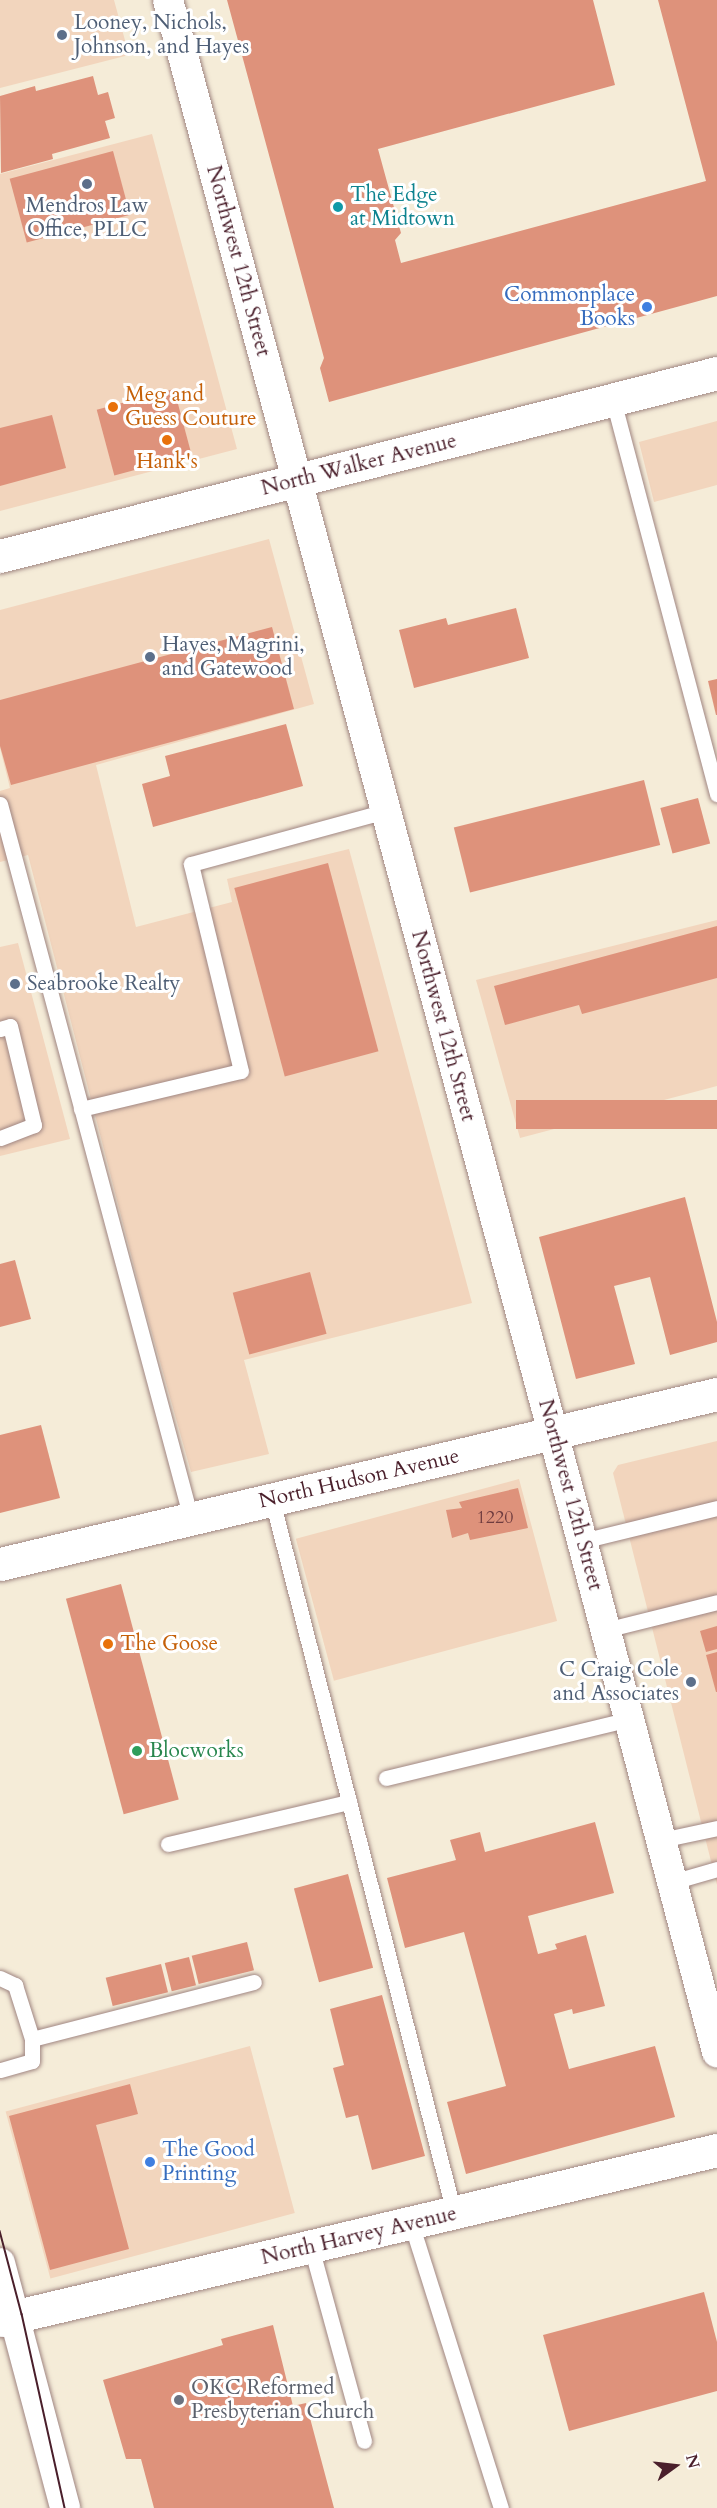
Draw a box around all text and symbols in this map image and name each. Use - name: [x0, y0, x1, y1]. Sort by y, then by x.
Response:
- place label: Looney, Nichols, Johnson, and Hayes: [74, 10, 249, 60]
- marker: Looney, Nichols, Johnson, and Hayes: [55, 28, 69, 42]
- street label: Northwest 12th Street: [200, 163, 276, 359]
- marker: Mendros Law Office, PLLC: [80, 177, 94, 191]
- place label: The Edge at Midtown: [350, 182, 455, 232]
- place label: Mendros Law Office, PLLC: [26, 193, 148, 243]
- marker: The Edge at Midtown: [331, 200, 345, 214]
- place label: Commonplace Books: [504, 282, 635, 332]
- marker: Commonplace Books: [640, 300, 654, 314]
- place label: Meg and Guess Couture: [125, 382, 257, 432]
- marker: Meg and Guess Couture: [106, 400, 120, 414]
- street label: North Walker Avenue: [259, 429, 459, 501]
- marker: Hank's: [160, 433, 174, 447]
- place label: Hank's: [136, 449, 198, 475]
- place label: Hayes, Magrini, and Gatewood: [162, 632, 305, 682]
- marker: Hayes, Magrini, and Gatewood: [143, 650, 157, 664]
- street label: Northwest 12th Street: [405, 928, 481, 1124]
- place label: Seabrooke Realty: [27, 971, 180, 997]
- marker: Seabrooke Realty: [8, 977, 22, 991]
- street label: Northwest 12th Street: [532, 1397, 608, 1593]
- street label: North Hudson Avenue: [256, 1444, 462, 1514]
- house number: 1220: [477, 1507, 513, 1529]
- place label: The Goose: [120, 1631, 218, 1657]
- marker: The Goose: [101, 1637, 115, 1651]
- place label: C Craig Cole and Associates: [553, 1657, 679, 1707]
- marker: C Craig Cole and Associates: [684, 1675, 698, 1689]
- place label: Blocworks: [149, 1738, 244, 1764]
- marker: Blocworks: [130, 1744, 144, 1758]
- place label: The Good Printing: [162, 2137, 255, 2187]
- marker: The Good Printing: [143, 2155, 157, 2169]
- street label: North Harvey Avenue: [259, 2201, 459, 2271]
- place label: OKC Reformed Presbyterian Church: [191, 2375, 374, 2425]
- marker: OKC Reformed Presbyterian Church: [172, 2393, 186, 2407]
- north arrow: [645, 2436, 705, 2496]
- text: N: [680, 2452, 705, 2471]

